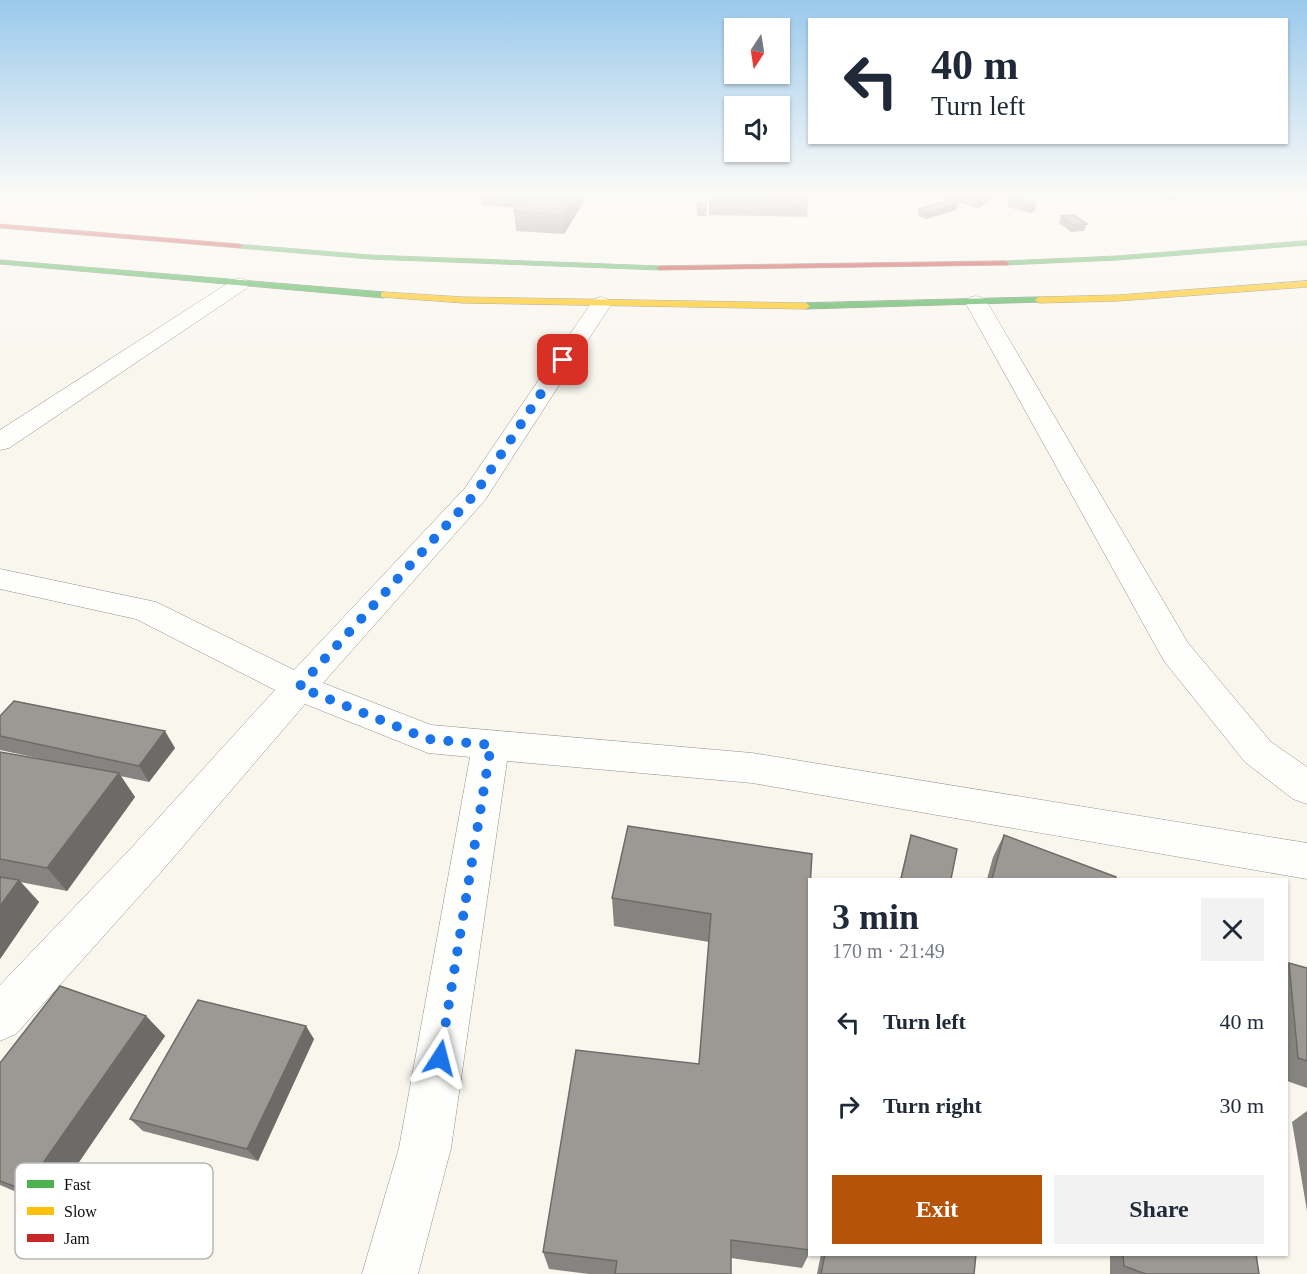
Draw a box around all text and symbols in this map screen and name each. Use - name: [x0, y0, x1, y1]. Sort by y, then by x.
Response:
- north arrow: [724, 18, 790, 84]
- map controls: [724, 18, 790, 162]
- icon: left: [832, 42, 910, 120]
- text: 40 m: [931, 42, 1019, 88]
- text: Turn left: [931, 91, 1025, 121]
- button: sound: [724, 96, 790, 162]
- pin: [537, 334, 588, 385]
- icon: arrive: [546, 343, 579, 376]
- text: 3 min: [832, 897, 919, 937]
- button: close: [1201, 898, 1264, 961]
- text: 170 m · 21:49: [832, 940, 945, 962]
- icon: left: [832, 1006, 865, 1039]
- text: Turn left: [883, 1009, 966, 1034]
- text: 40 m: [1219, 1009, 1264, 1034]
- position arrow: [408, 1026, 472, 1090]
- icon: right: [832, 1090, 865, 1123]
- text: Turn right: [883, 1093, 982, 1118]
- text: 30 m: [1219, 1093, 1264, 1118]
- legend: [15, 1163, 213, 1259]
- button: Exit: [832, 1175, 1042, 1244]
- button: Share: [1054, 1175, 1264, 1244]
- text: Fast: [64, 1176, 91, 1193]
- text: Slow: [64, 1203, 97, 1220]
- text: Jam: [64, 1230, 90, 1247]

